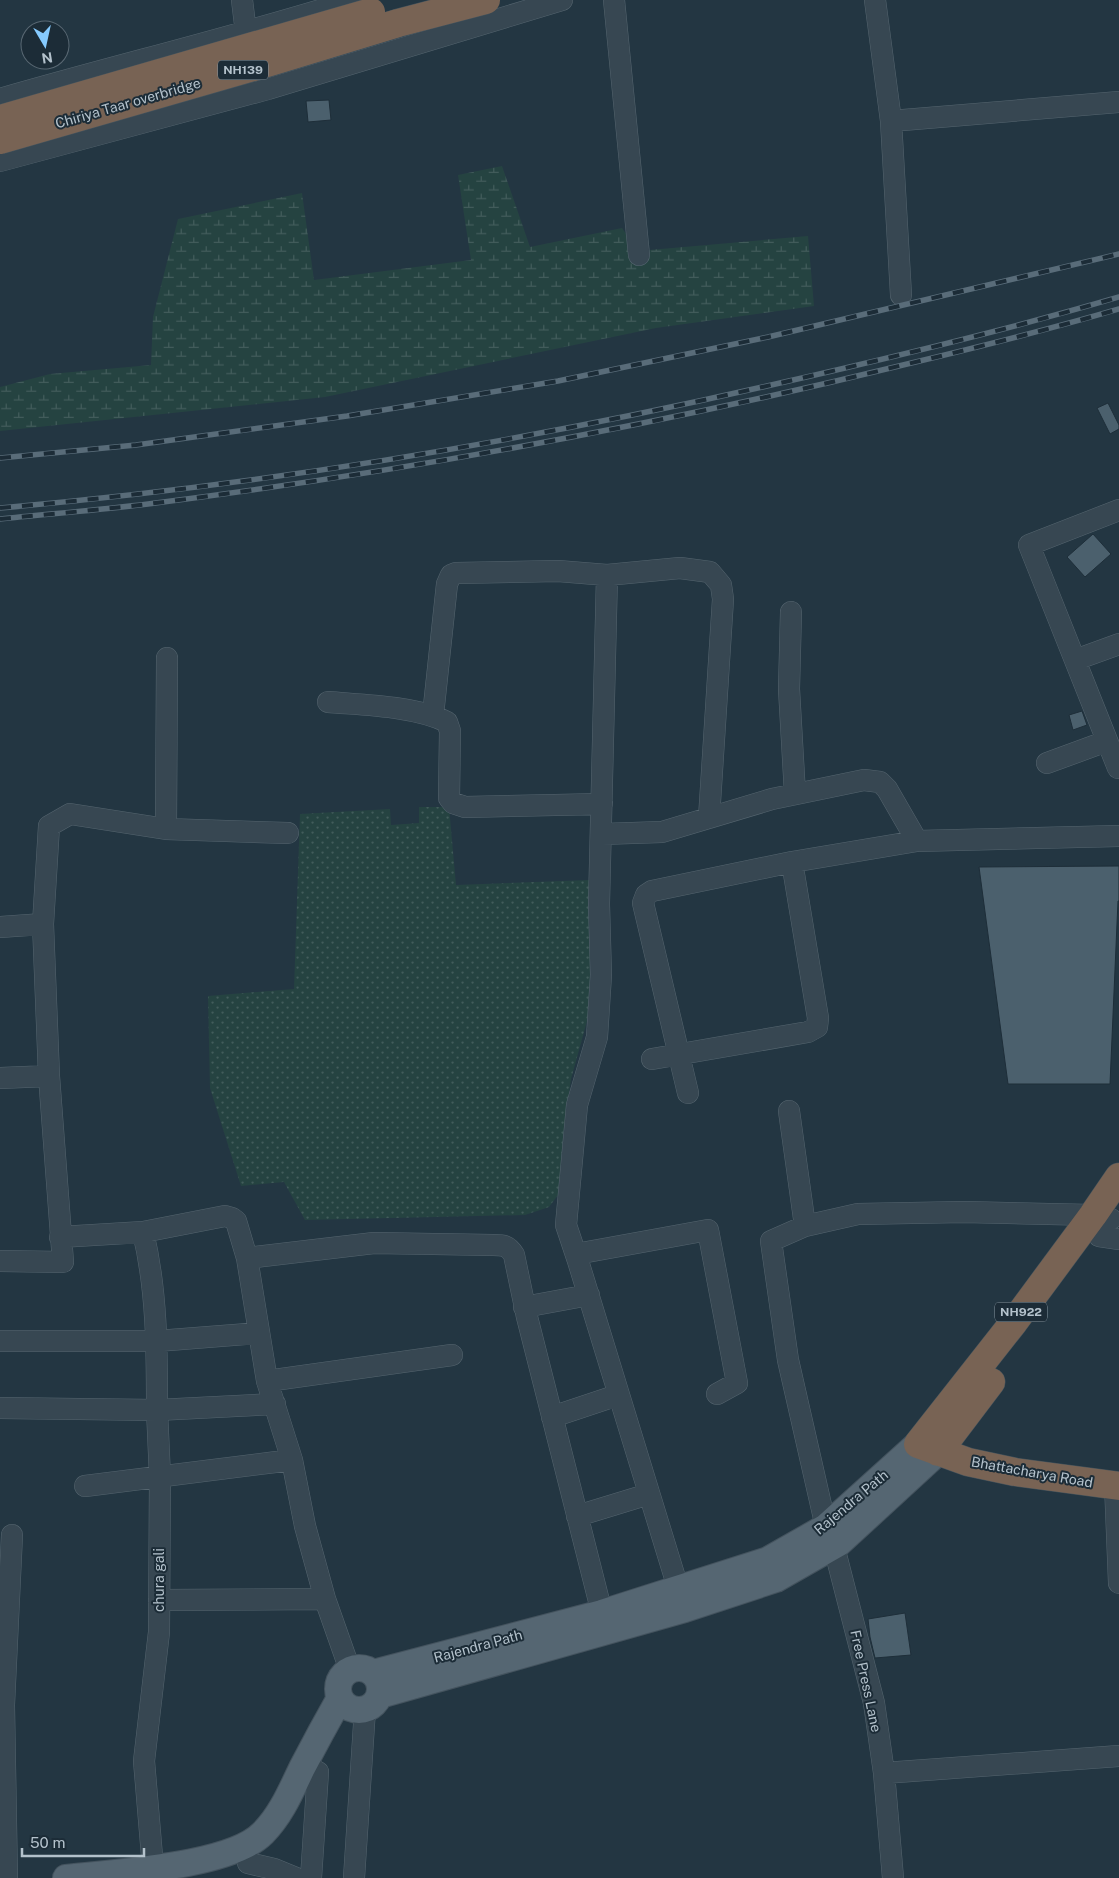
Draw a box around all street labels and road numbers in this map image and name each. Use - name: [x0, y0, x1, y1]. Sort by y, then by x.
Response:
- road number: NH139: [218, 60, 268, 80]
- street label: Chiriya Taar overbridge: [53, 75, 203, 131]
- road number: NH922: [995, 1302, 1047, 1321]
- street label: Bhattacharya Road: [970, 1453, 1094, 1491]
- street label: Rajendra Path: [811, 1467, 891, 1537]
- street label: chura gali: [151, 1548, 167, 1612]
- street label: Rajendra Path: [432, 1626, 524, 1666]
- street label: Free Press Lane: [847, 1628, 885, 1734]

